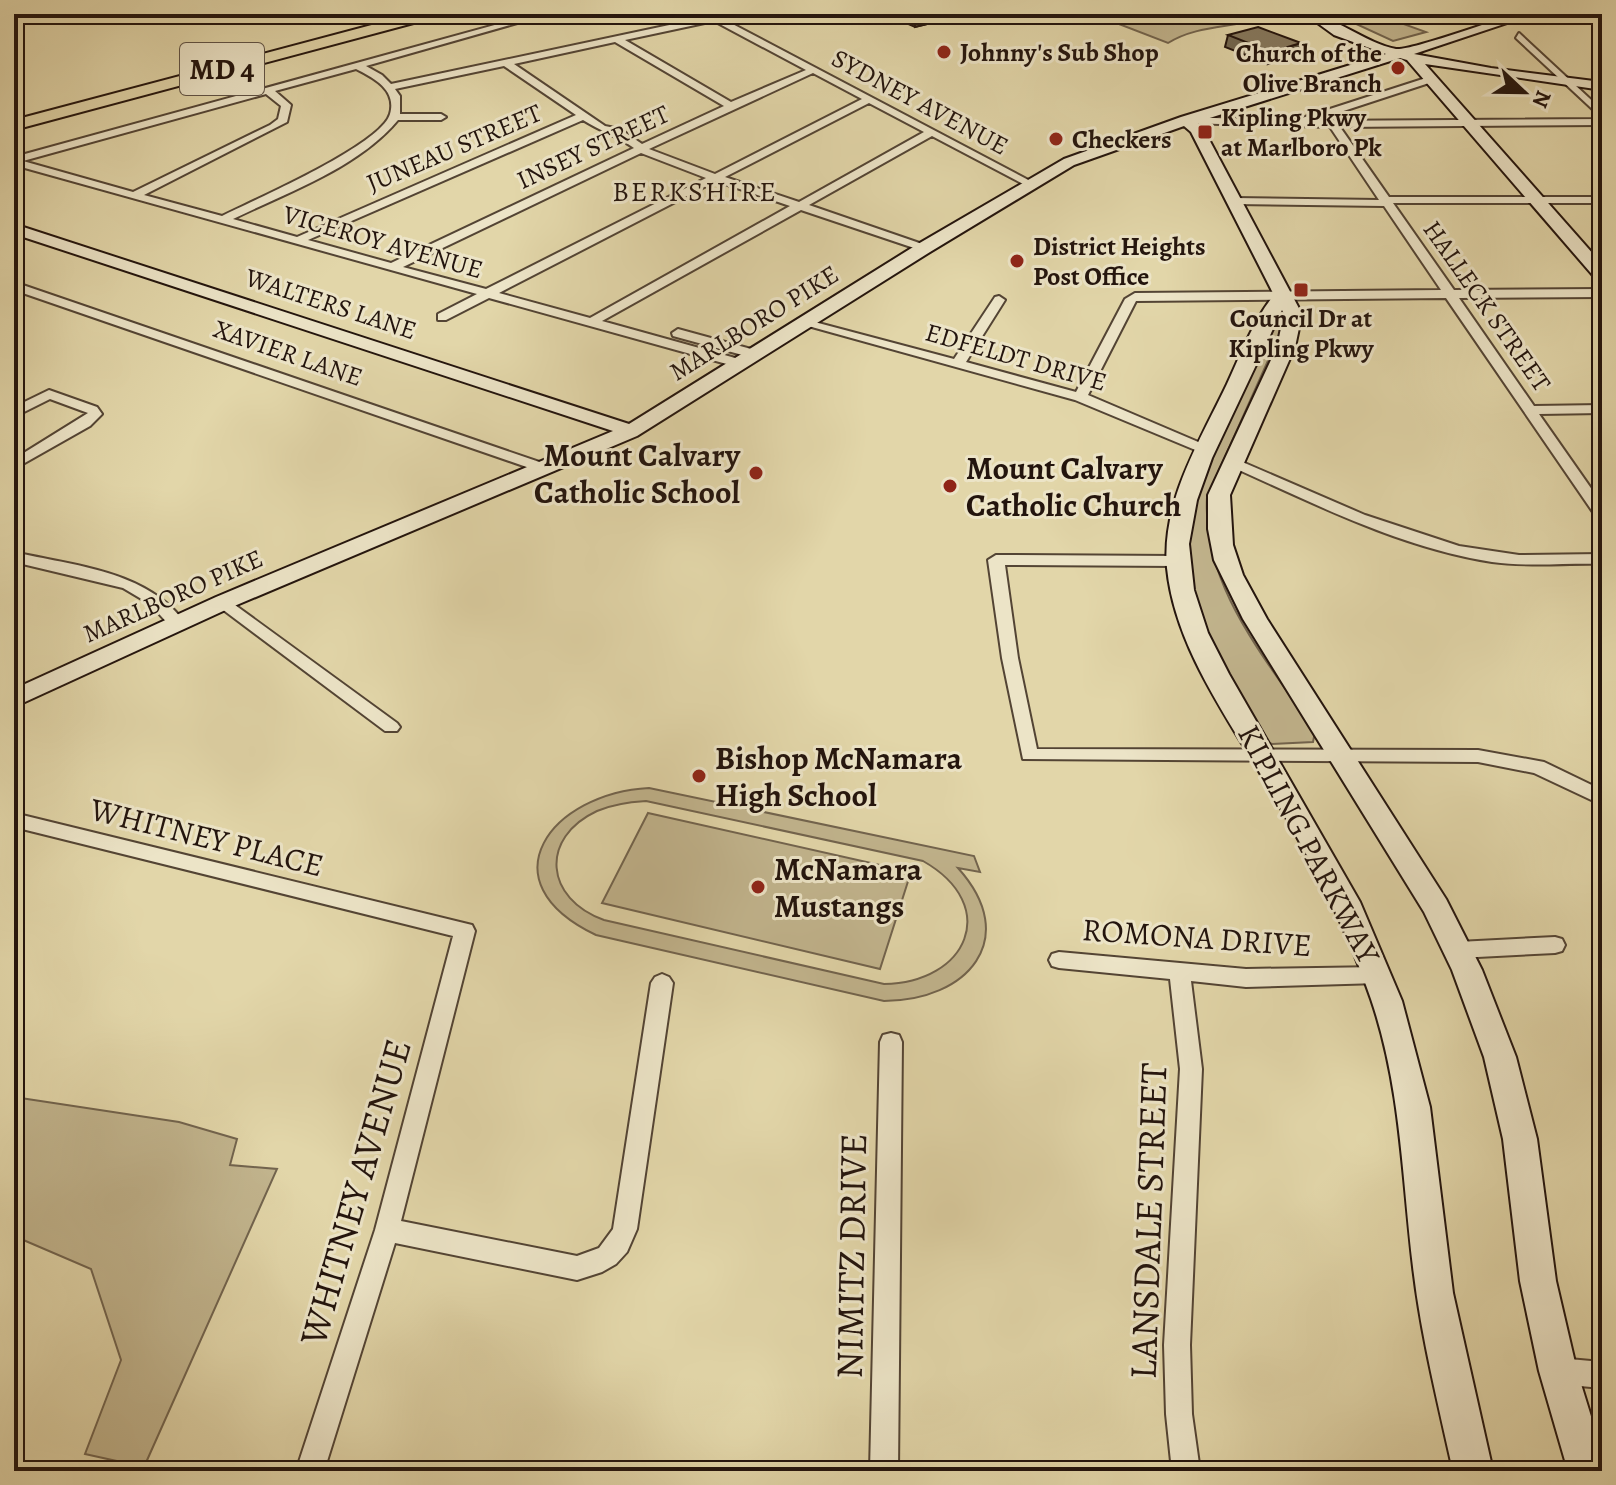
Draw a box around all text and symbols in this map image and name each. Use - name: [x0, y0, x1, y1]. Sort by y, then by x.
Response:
- place label: Johnny's Sub Shop: [960, 35, 1159, 70]
- place label: Church of the Olive Branch: [1236, 36, 1382, 101]
- street label: SYDNEY AVENUE: [825, 41, 1015, 163]
- road number: MD 4: [180, 43, 264, 95]
- marker: Johnny's Sub Shop: [935, 43, 953, 61]
- north arrow: [1484, 52, 1564, 132]
- marker: Church of the Olive Branch: [1389, 59, 1407, 77]
- text: N: [1525, 86, 1559, 112]
- street label: JUNEAU STREET: [361, 95, 547, 201]
- street label: INSEY STREET: [511, 96, 675, 198]
- place label: Kipling Pkwy at Marlboro Pk: [1221, 100, 1382, 165]
- place label: Checkers: [1072, 122, 1172, 157]
- marker: Kipling Pkwy at Marlboro Pk: [1196, 123, 1214, 141]
- marker: Checkers: [1047, 130, 1065, 148]
- district label: BERKSHIRE: [612, 173, 778, 211]
- street label: VICEROY AVENUE: [278, 196, 487, 287]
- street label: HALLECK STREET: [1415, 214, 1559, 398]
- place label: District Heights Post Office: [1033, 229, 1206, 294]
- marker: District Heights Post Office: [1008, 252, 1026, 270]
- street label: MARLBORO PIKE: [663, 257, 845, 389]
- street label: WALTERS LANE: [240, 260, 421, 348]
- marker: Council Dr at Kipling Pkwy: [1292, 281, 1310, 299]
- place label: Council Dr at Kipling Pkwy: [1229, 301, 1374, 366]
- street label: XAVIER LANE: [209, 311, 367, 395]
- street label: EDFELDT DRIVE: [921, 314, 1111, 400]
- place label: Mount Calvary Catholic School: [534, 433, 741, 514]
- place label: Mount Calvary Catholic Church: [966, 446, 1181, 527]
- marker: Mount Calvary Catholic School: [747, 464, 765, 482]
- marker: Mount Calvary Catholic Church: [941, 477, 959, 495]
- street label: MARLBORO PIKE: [78, 541, 268, 651]
- street label: KIPLING PARKWAY: [1227, 717, 1391, 972]
- place label: Bishop McNamara High School: [715, 736, 963, 817]
- marker: Bishop McNamara High School: [690, 767, 708, 785]
- street label: WHITNEY PLACE: [85, 787, 328, 887]
- place label: McNamara Mustangs: [774, 847, 923, 928]
- marker: McNamara Mustangs: [749, 878, 767, 896]
- street label: ROMONA DRIVE: [1081, 907, 1313, 967]
- street label: WHITNEY AVENUE: [286, 1033, 424, 1352]
- street label: LANSDALE STREET: [1116, 1062, 1180, 1380]
- street label: NIMITZ DRIVE: [823, 1133, 879, 1379]

